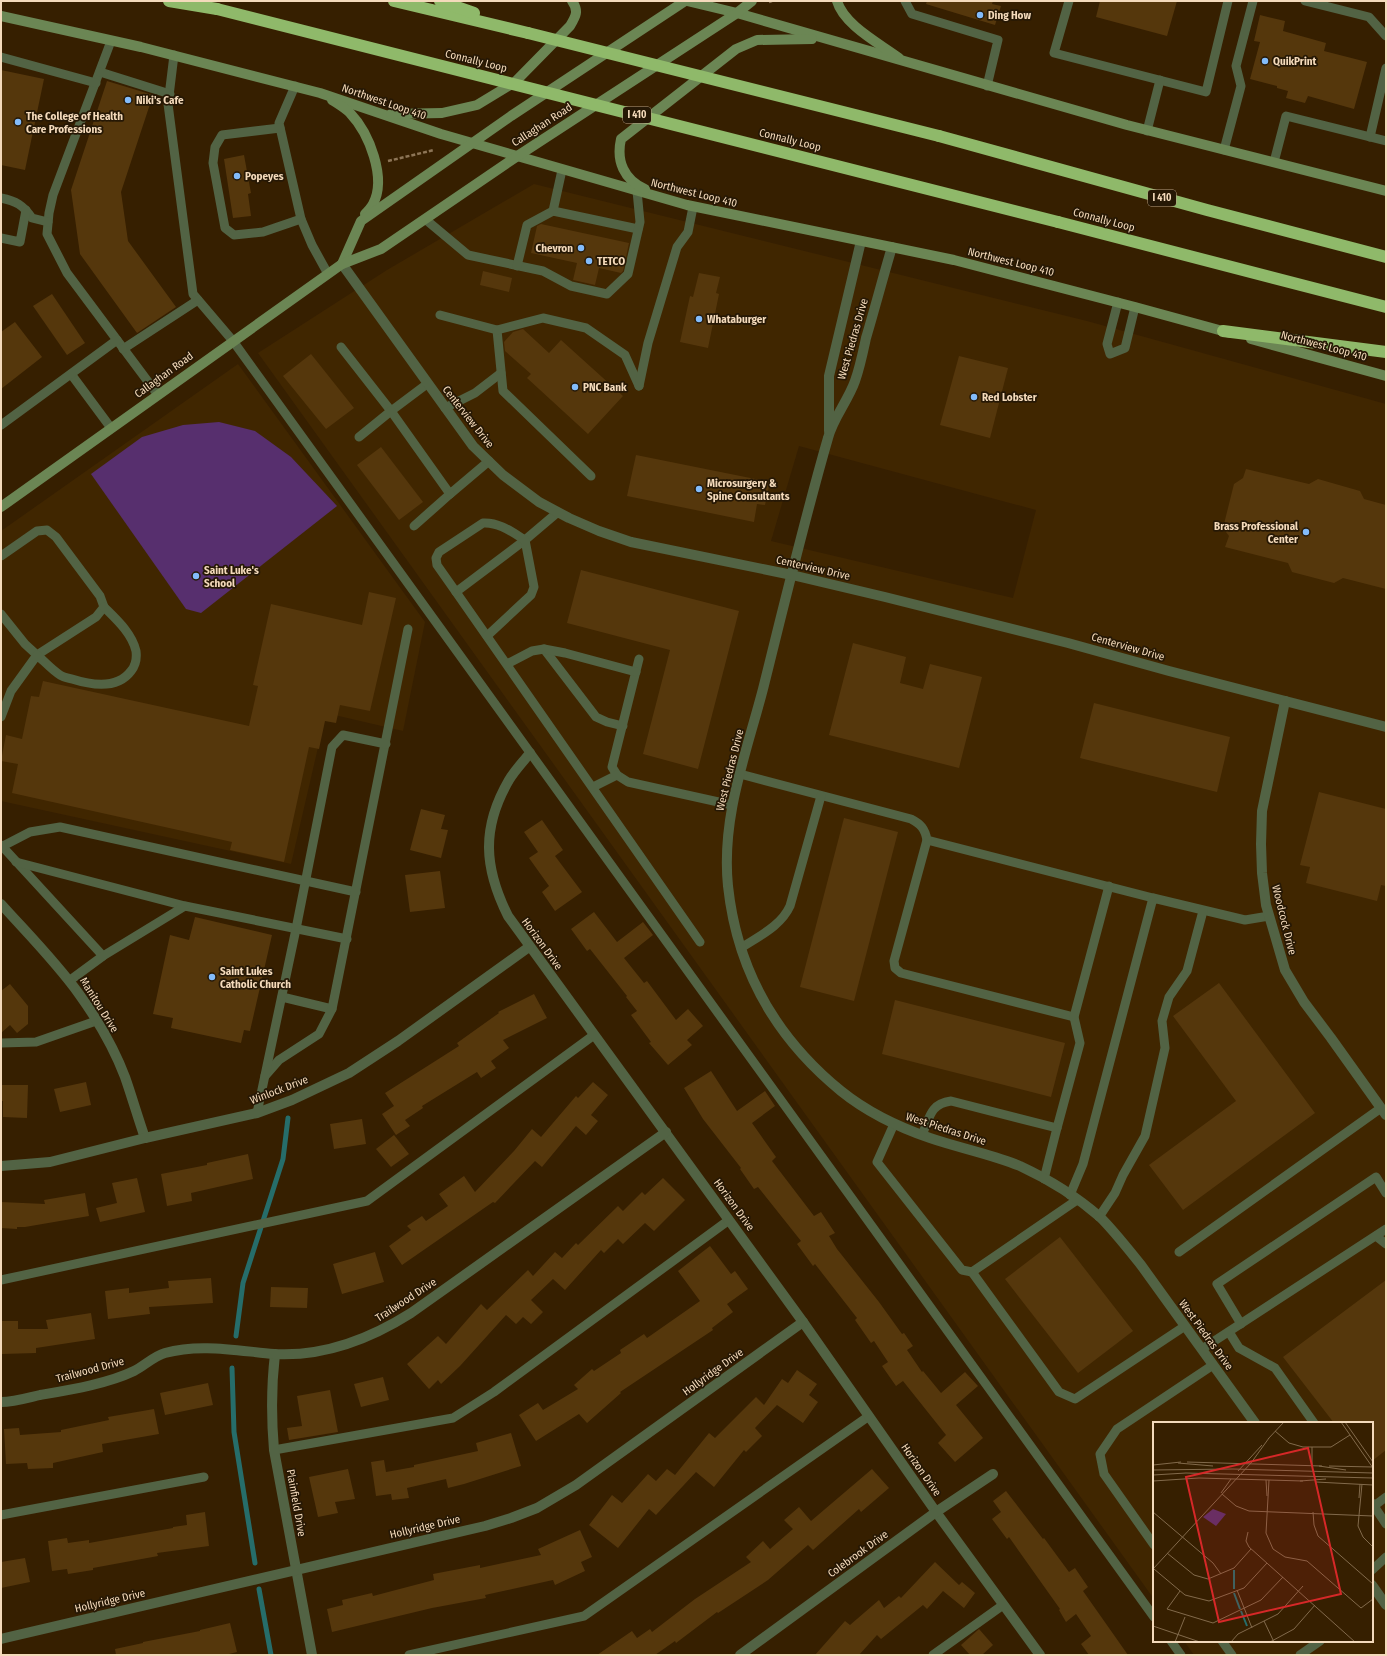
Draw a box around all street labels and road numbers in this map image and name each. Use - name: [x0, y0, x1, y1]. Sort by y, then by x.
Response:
- street label: Connally Loop: [444, 47, 508, 75]
- street label: Northwest Loop 410: [340, 81, 428, 123]
- street label: Callaghan Road: [509, 101, 575, 149]
- road number: I 410: [623, 107, 651, 123]
- street label: Connally Loop: [758, 126, 822, 154]
- street label: Northwest Loop 410: [649, 176, 739, 210]
- road number: I 410: [1148, 190, 1176, 206]
- street label: Connally Loop: [1072, 206, 1136, 235]
- street label: Northwest Loop 410: [966, 245, 1056, 279]
- street label: West Piedras Drive: [835, 297, 871, 381]
- street label: Northwest Loop 410: [1280, 328, 1369, 364]
- street label: Callaghan Road: [132, 349, 196, 401]
- street label: Centerview Drive: [440, 383, 496, 451]
- street label: Centerview Drive: [775, 553, 851, 583]
- street label: Centerview Drive: [1090, 630, 1166, 664]
- street label: West Piedras Drive: [714, 728, 746, 812]
- street label: Woodcock Drive: [1269, 884, 1299, 956]
- street label: Horizon Drive: [519, 916, 565, 972]
- street label: Manitou Drive: [77, 975, 121, 1035]
- street label: Winlock Drive: [248, 1073, 310, 1107]
- street label: West Piedras Drive: [904, 1110, 988, 1148]
- street label: Horizon Drive: [711, 1177, 757, 1233]
- street label: Trailwood Drive: [373, 1276, 439, 1324]
- street label: West Piedras Drive: [1176, 1297, 1236, 1373]
- street label: Hollyridge Drive: [680, 1346, 746, 1398]
- street label: Trailwood Drive: [55, 1355, 125, 1385]
- street label: Horizon Drive: [898, 1441, 944, 1499]
- street label: Plainfield Drive: [284, 1468, 308, 1538]
- street label: Hollyridge Drive: [389, 1513, 461, 1541]
- street label: Colebrook Drive: [825, 1528, 891, 1580]
- street label: Hollyridge Drive: [74, 1587, 146, 1615]

